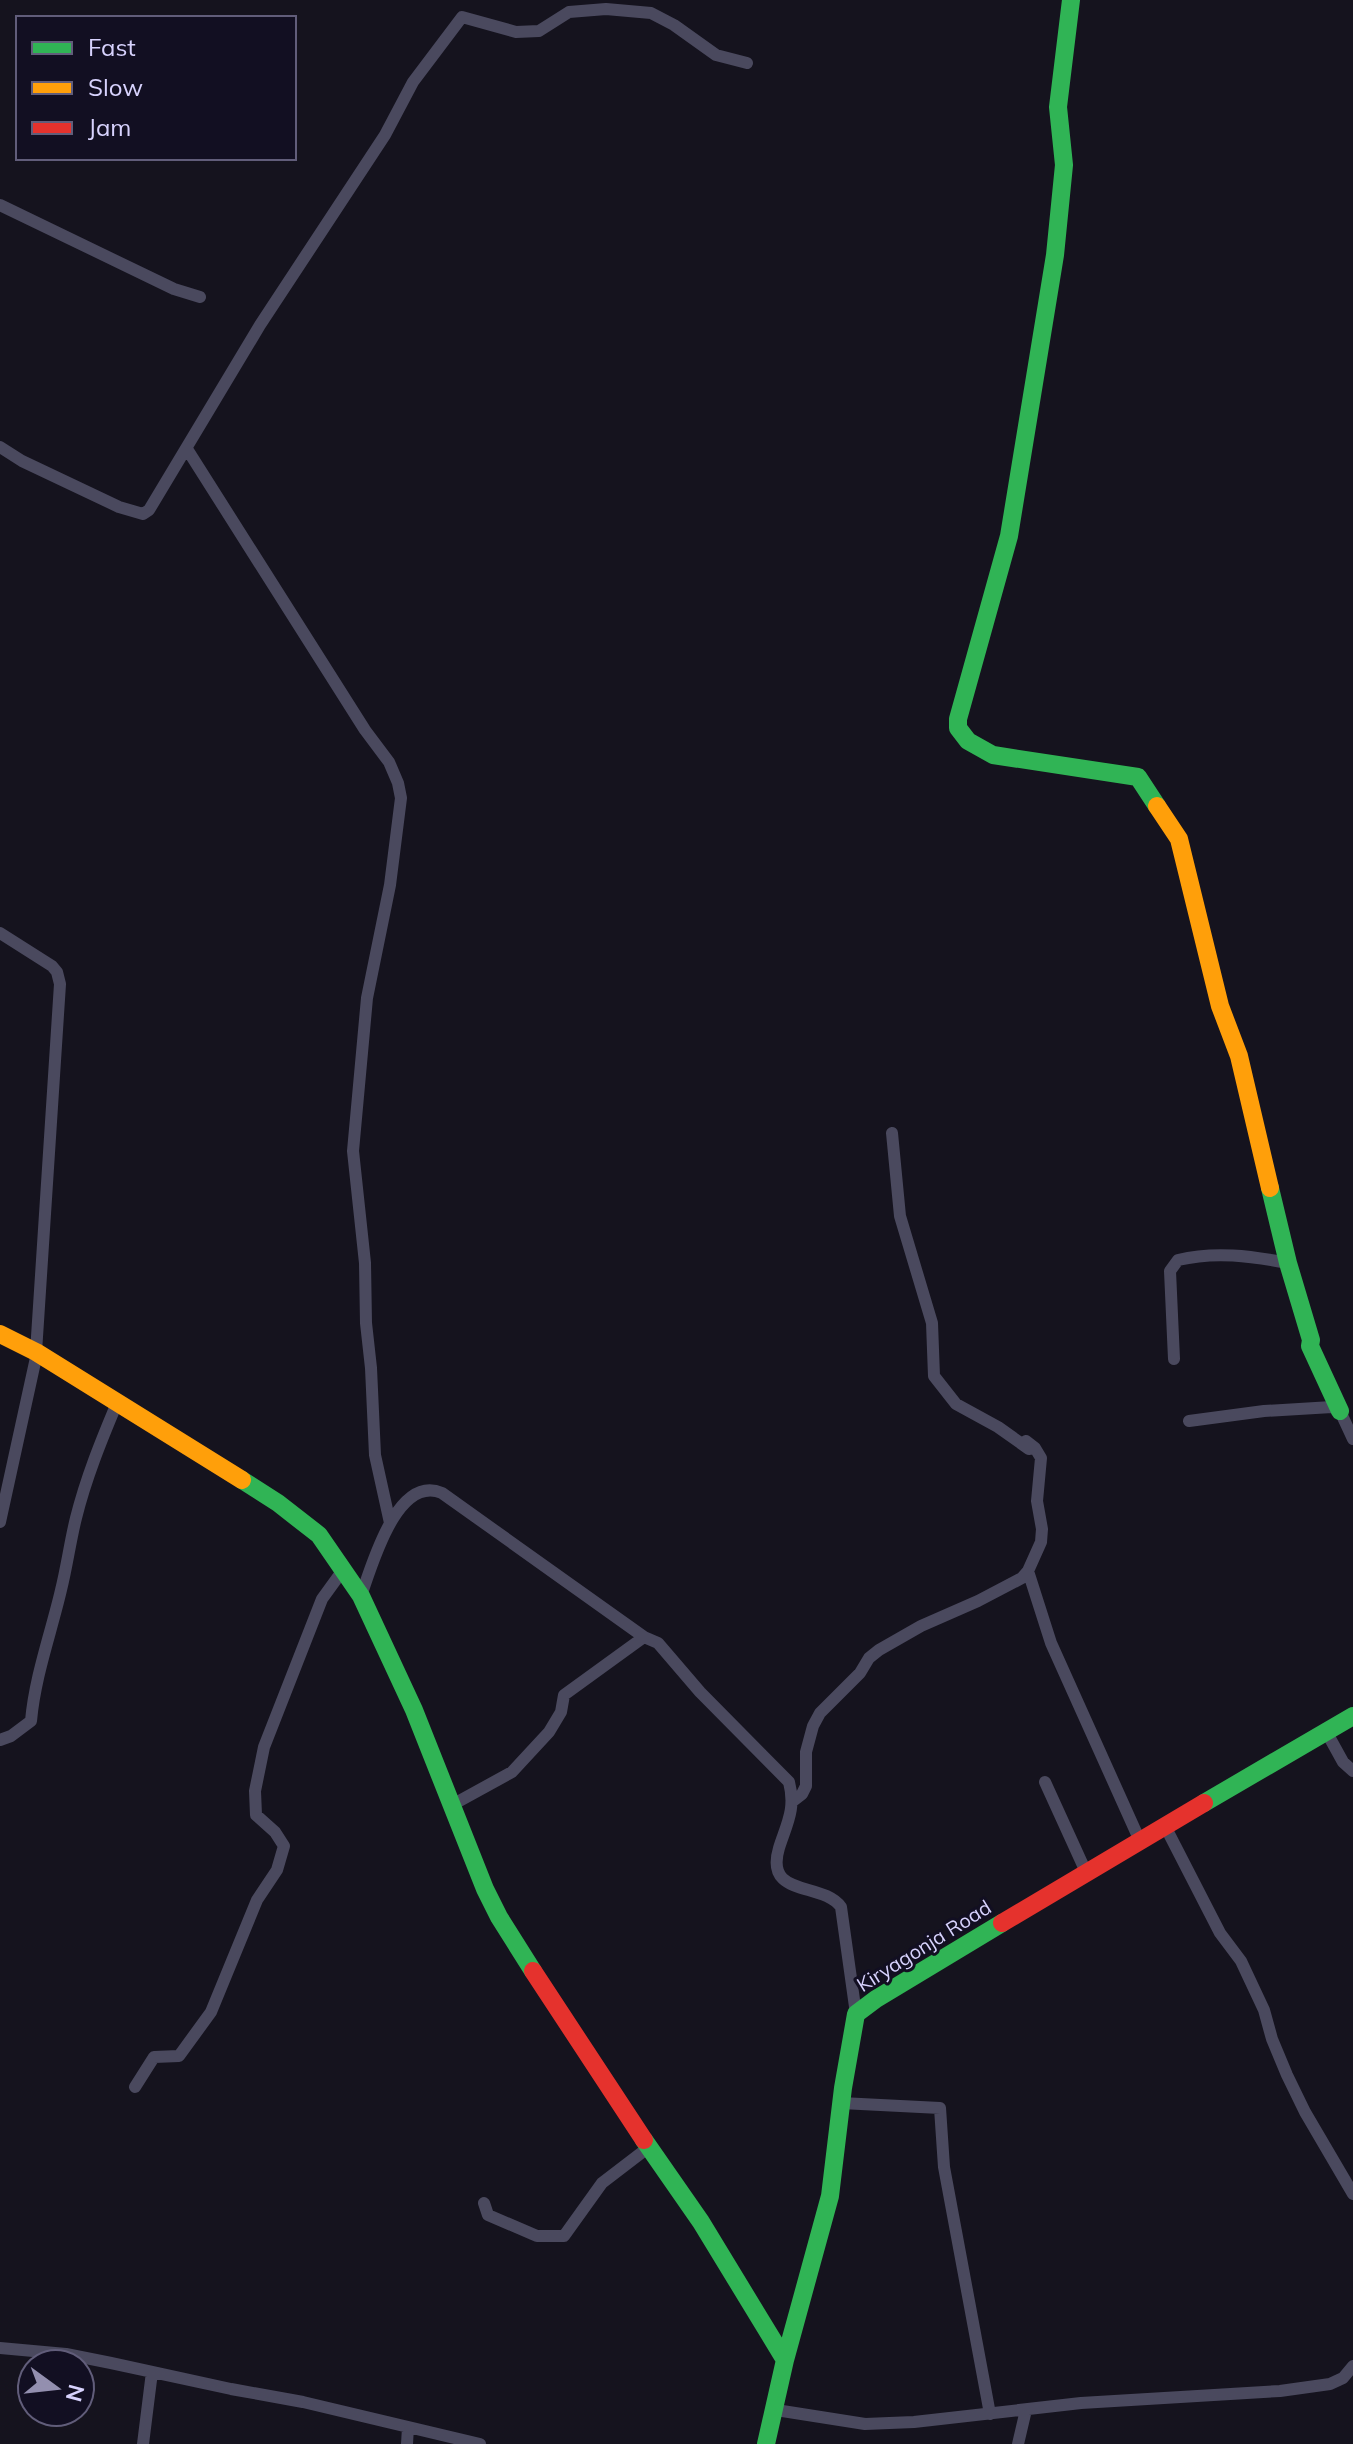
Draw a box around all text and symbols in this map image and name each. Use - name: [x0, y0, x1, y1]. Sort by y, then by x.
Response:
- legend: [16, 16, 296, 160]
- text: Fast: [88, 32, 136, 62]
- text: Slow: [88, 72, 143, 102]
- text: Jam: [88, 112, 131, 142]
- street label: Kiryagonja Road: [852, 1894, 996, 1997]
- north arrow: [16, 2348, 96, 2428]
- text: N: [60, 2382, 91, 2405]

